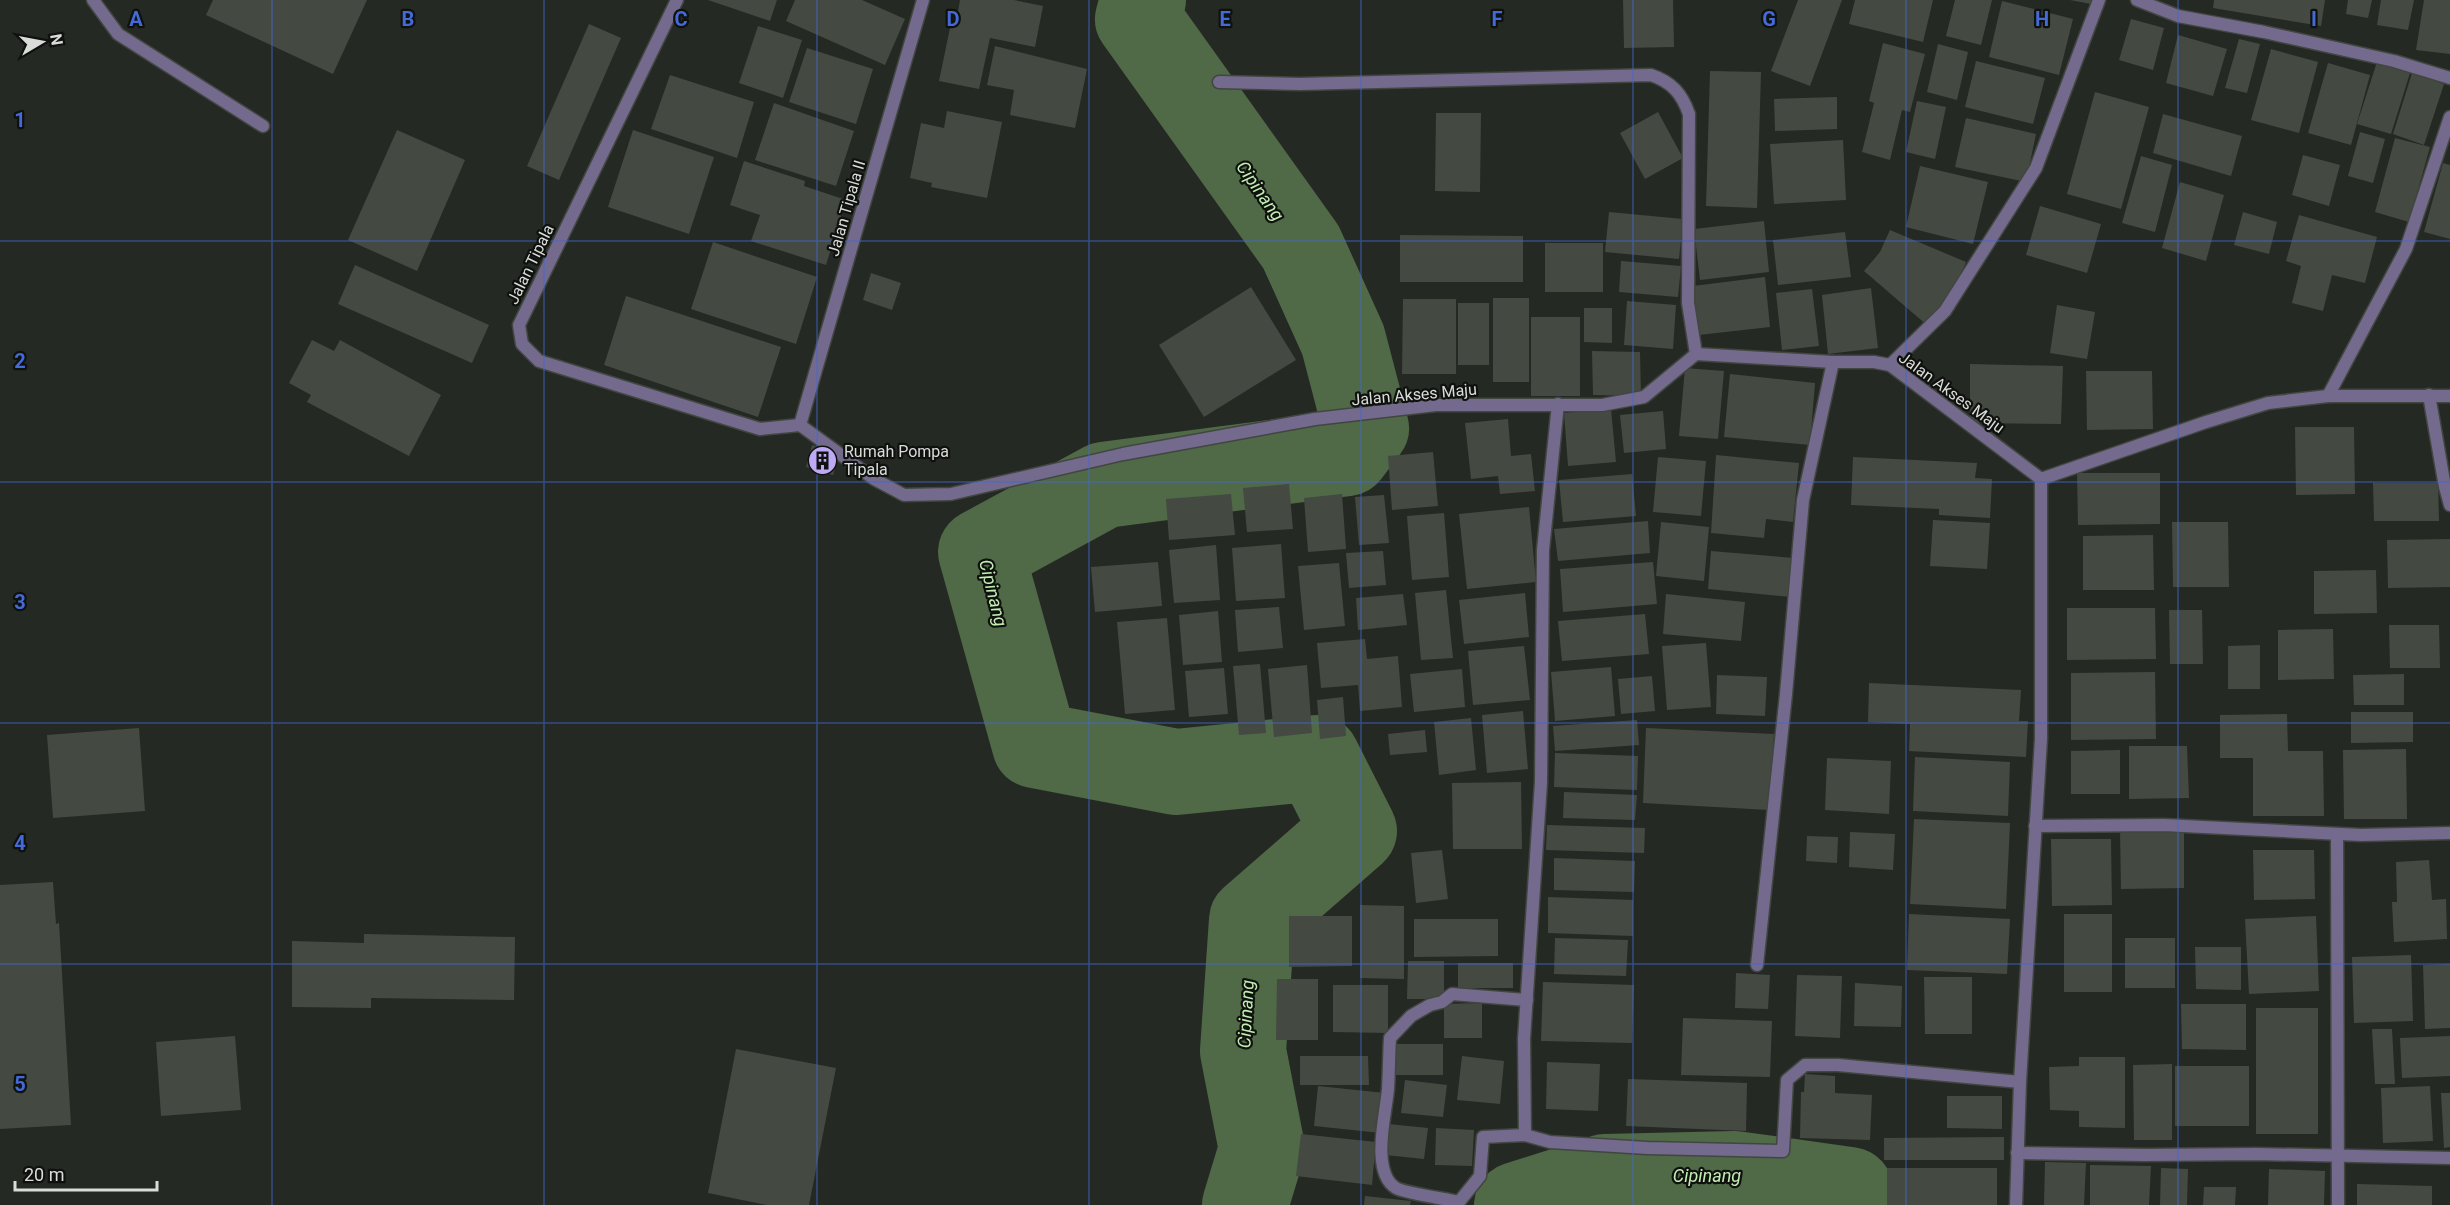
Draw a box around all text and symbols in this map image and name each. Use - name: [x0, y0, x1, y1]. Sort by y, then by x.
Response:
- text: A: [129, 7, 143, 31]
- text: B: [402, 7, 414, 31]
- text: C: [674, 7, 688, 31]
- text: D: [947, 7, 960, 31]
- text: E: [1219, 7, 1231, 31]
- text: F: [1492, 7, 1503, 31]
- text: G: [1762, 7, 1776, 31]
- text: H: [2035, 7, 2049, 31]
- text: I: [2311, 7, 2317, 31]
- north arrow: [12, 12, 72, 72]
- text: N: [46, 32, 67, 47]
- text: 1: [14, 108, 26, 132]
- water label: Cipinang: [1232, 157, 1289, 225]
- street label: Jalan Tipala II: [824, 158, 869, 258]
- street label: Jalan Tipala: [503, 221, 558, 307]
- street label: Jalan Akses Maju: [1895, 348, 2008, 437]
- text: 2: [14, 349, 26, 373]
- street label: Jalan Akses Maju: [1351, 380, 1478, 409]
- place label: Rumah Pompa Tipala: [844, 442, 949, 479]
- building icon: Rumah Pompa Tipala: [807, 444, 839, 476]
- water label: Cipinang: [975, 557, 1012, 629]
- text: 3: [14, 590, 26, 614]
- text: 4: [14, 831, 26, 855]
- water label: Cipinang: [1233, 979, 1258, 1049]
- text: 5: [14, 1072, 26, 1096]
- scale bar: [15, 1154, 158, 1192]
- text: 20 m: [24, 1164, 64, 1185]
- water label: Cipinang: [1673, 1165, 1741, 1186]

